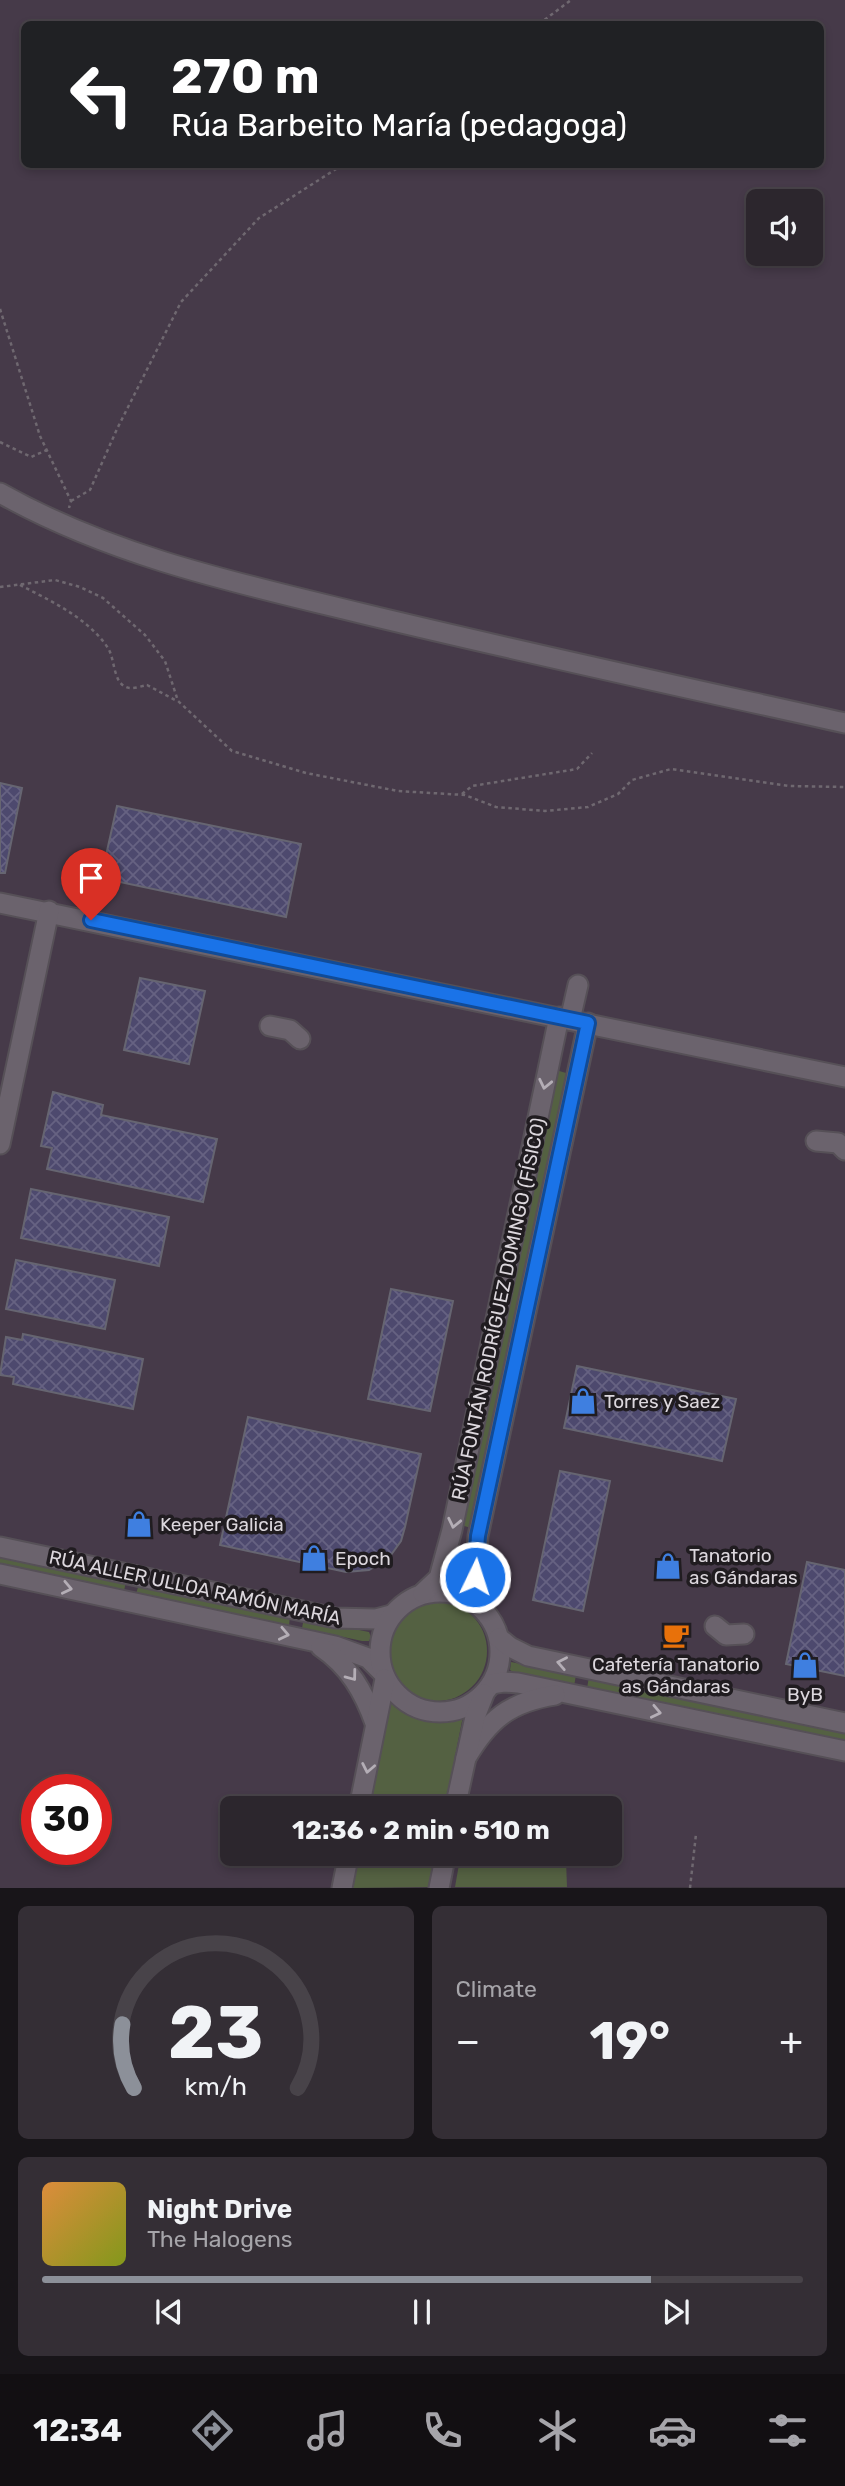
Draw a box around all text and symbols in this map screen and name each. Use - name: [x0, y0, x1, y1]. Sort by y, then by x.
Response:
- text: 270 m: [171, 47, 320, 105]
- icon: left: [56, 49, 147, 140]
- text: Rúa Barbeito María (pedagoga): [171, 106, 627, 144]
- map controls: [746, 189, 823, 266]
- button: sound: [746, 189, 823, 266]
- pin: [61, 848, 121, 920]
- icon: arrive: [72, 859, 110, 897]
- one-way arrow: [538, 1078, 553, 1090]
- street label: RÚA FONTÁN RODRÍGUEZ DOMINGO (FÍSICO): [447, 1116, 550, 1502]
- shop icon: Torres y Saez: [568, 1386, 598, 1416]
- place label: Torres y Saez: [604, 1390, 720, 1413]
- shop icon: Keeper Galicia: [124, 1509, 154, 1539]
- place label: Keeper Galicia: [160, 1513, 284, 1536]
- one-way arrow: [447, 1516, 462, 1528]
- position arrow: [438, 1540, 512, 1614]
- shop icon: Epoch: [299, 1543, 329, 1573]
- place label: Tanatorio as Gándaras: [689, 1544, 798, 1589]
- street label: RÚA ALLER ULLOA RAMÓN MARÍA: [47, 1545, 343, 1630]
- place label: Epoch: [335, 1547, 391, 1570]
- shop icon: Tanatorio as Gándaras: [653, 1551, 683, 1581]
- one-way arrow: [61, 1580, 73, 1595]
- cafe icon: Cafetería Tanatorio as Gándaras: [661, 1620, 691, 1650]
- one-way arrow: [277, 1626, 289, 1641]
- shop icon: ByB: [790, 1650, 820, 1680]
- place label: Cafetería Tanatorio as Gándaras: [592, 1653, 760, 1698]
- one-way arrow: [557, 1657, 569, 1672]
- one-way arrow: [343, 1669, 356, 1681]
- place label: ByB: [787, 1683, 823, 1706]
- one-way arrow: [650, 1703, 662, 1718]
- one-way arrow: [361, 1762, 376, 1774]
- speed limit sign: 30: [21, 1774, 112, 1865]
- text: 12:36 · 2 min · 510 m: [292, 1815, 550, 1846]
- text: Climate: [456, 1975, 537, 2003]
- text: 23: [168, 1991, 263, 2077]
- text: 19°: [589, 2010, 670, 2072]
- text: −: [456, 2018, 480, 2064]
- text: +: [779, 2018, 803, 2064]
- text: km/h: [185, 2072, 247, 2101]
- text: Night Drive: [147, 2194, 292, 2225]
- text: The Halogens: [147, 2225, 293, 2253]
- icon: previous: [150, 2293, 188, 2331]
- icon: pause: [403, 2293, 441, 2331]
- icon: next: [657, 2293, 695, 2331]
- icon: directions: [188, 2406, 237, 2455]
- icon: music: [303, 2406, 352, 2455]
- icon: phone: [418, 2406, 467, 2455]
- icon: climate: [533, 2406, 582, 2455]
- icon: car: [648, 2406, 697, 2455]
- icon: filters: [763, 2406, 812, 2455]
- text: 12:34: [33, 2411, 122, 2449]

